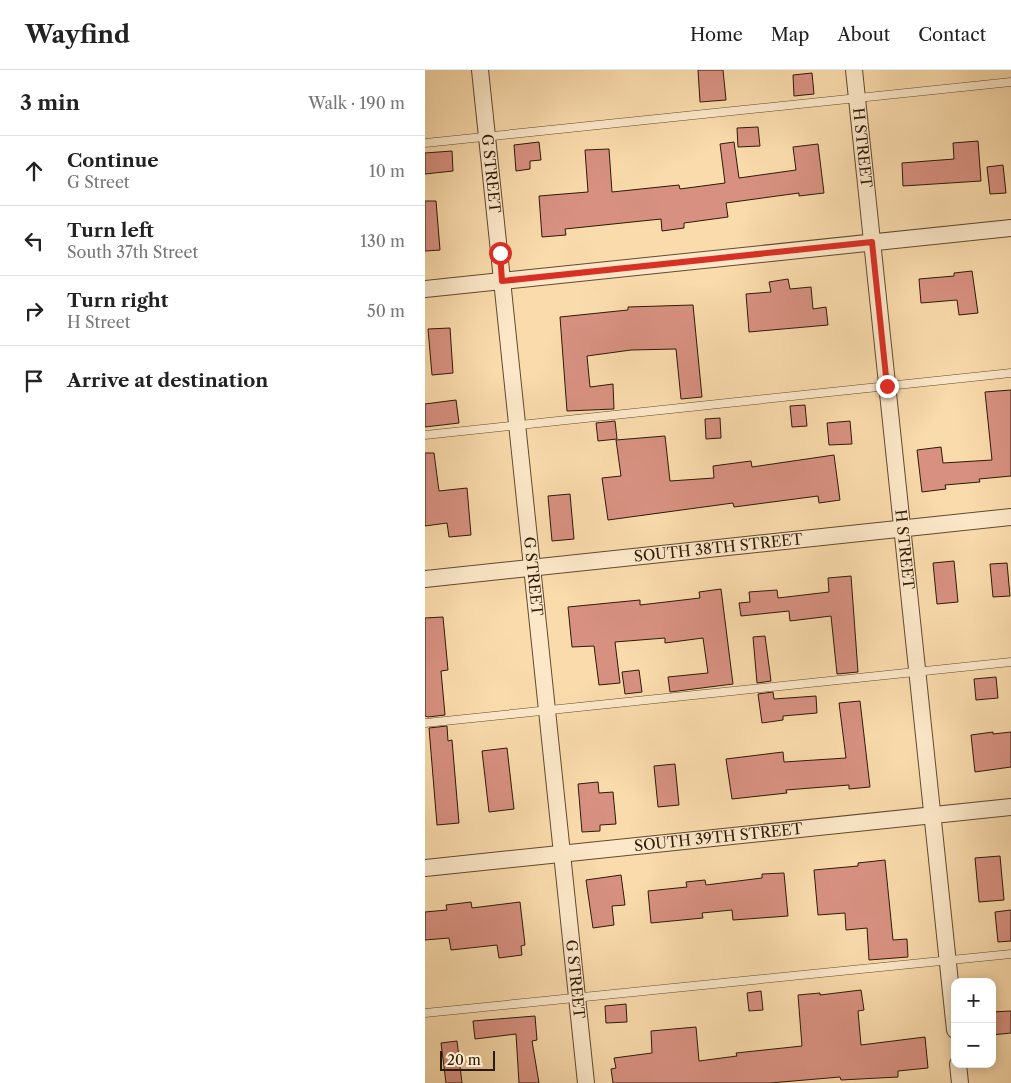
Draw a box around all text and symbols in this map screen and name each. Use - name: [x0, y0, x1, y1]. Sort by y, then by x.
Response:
- text: Wayfind: [25, 20, 130, 49]
- text: Home: [690, 24, 743, 46]
- text: Map: [771, 24, 809, 46]
- text: About: [837, 24, 890, 46]
- text: Contact: [918, 24, 986, 46]
- text: 3 min: [20, 90, 80, 115]
- text: Walk · 190 m: [308, 93, 405, 113]
- street label: H STREET: [849, 107, 876, 189]
- street label: G STREET: [478, 133, 505, 215]
- text: Continue: [67, 149, 159, 172]
- icon: ahead: [20, 157, 48, 185]
- text: 10 m: [369, 161, 405, 181]
- text: G Street: [67, 172, 130, 192]
- text: Turn left: [67, 219, 154, 242]
- icon: left: [20, 227, 48, 255]
- text: 130 m: [360, 231, 405, 251]
- text: South 37th Street: [67, 242, 198, 262]
- route start: [489, 242, 512, 265]
- text: Turn right: [67, 289, 168, 312]
- icon: right: [20, 297, 48, 325]
- text: 50 m: [367, 301, 405, 321]
- text: H Street: [67, 312, 130, 332]
- icon: arrive: [20, 367, 48, 395]
- text: Arrive at destination: [67, 369, 268, 392]
- route end: [876, 375, 899, 398]
- street label: H STREET: [891, 509, 919, 591]
- street label: SOUTH 38TH STREET: [633, 529, 804, 566]
- street label: G STREET: [520, 536, 547, 617]
- street label: SOUTH 39TH STREET: [633, 819, 804, 855]
- street label: G STREET: [562, 939, 589, 1020]
- map controls: [951, 978, 996, 1068]
- button: +: [951, 978, 996, 1023]
- button: −: [951, 1023, 996, 1068]
- scale bar: [440, 1048, 495, 1071]
- text: 20 m: [447, 1051, 481, 1069]

